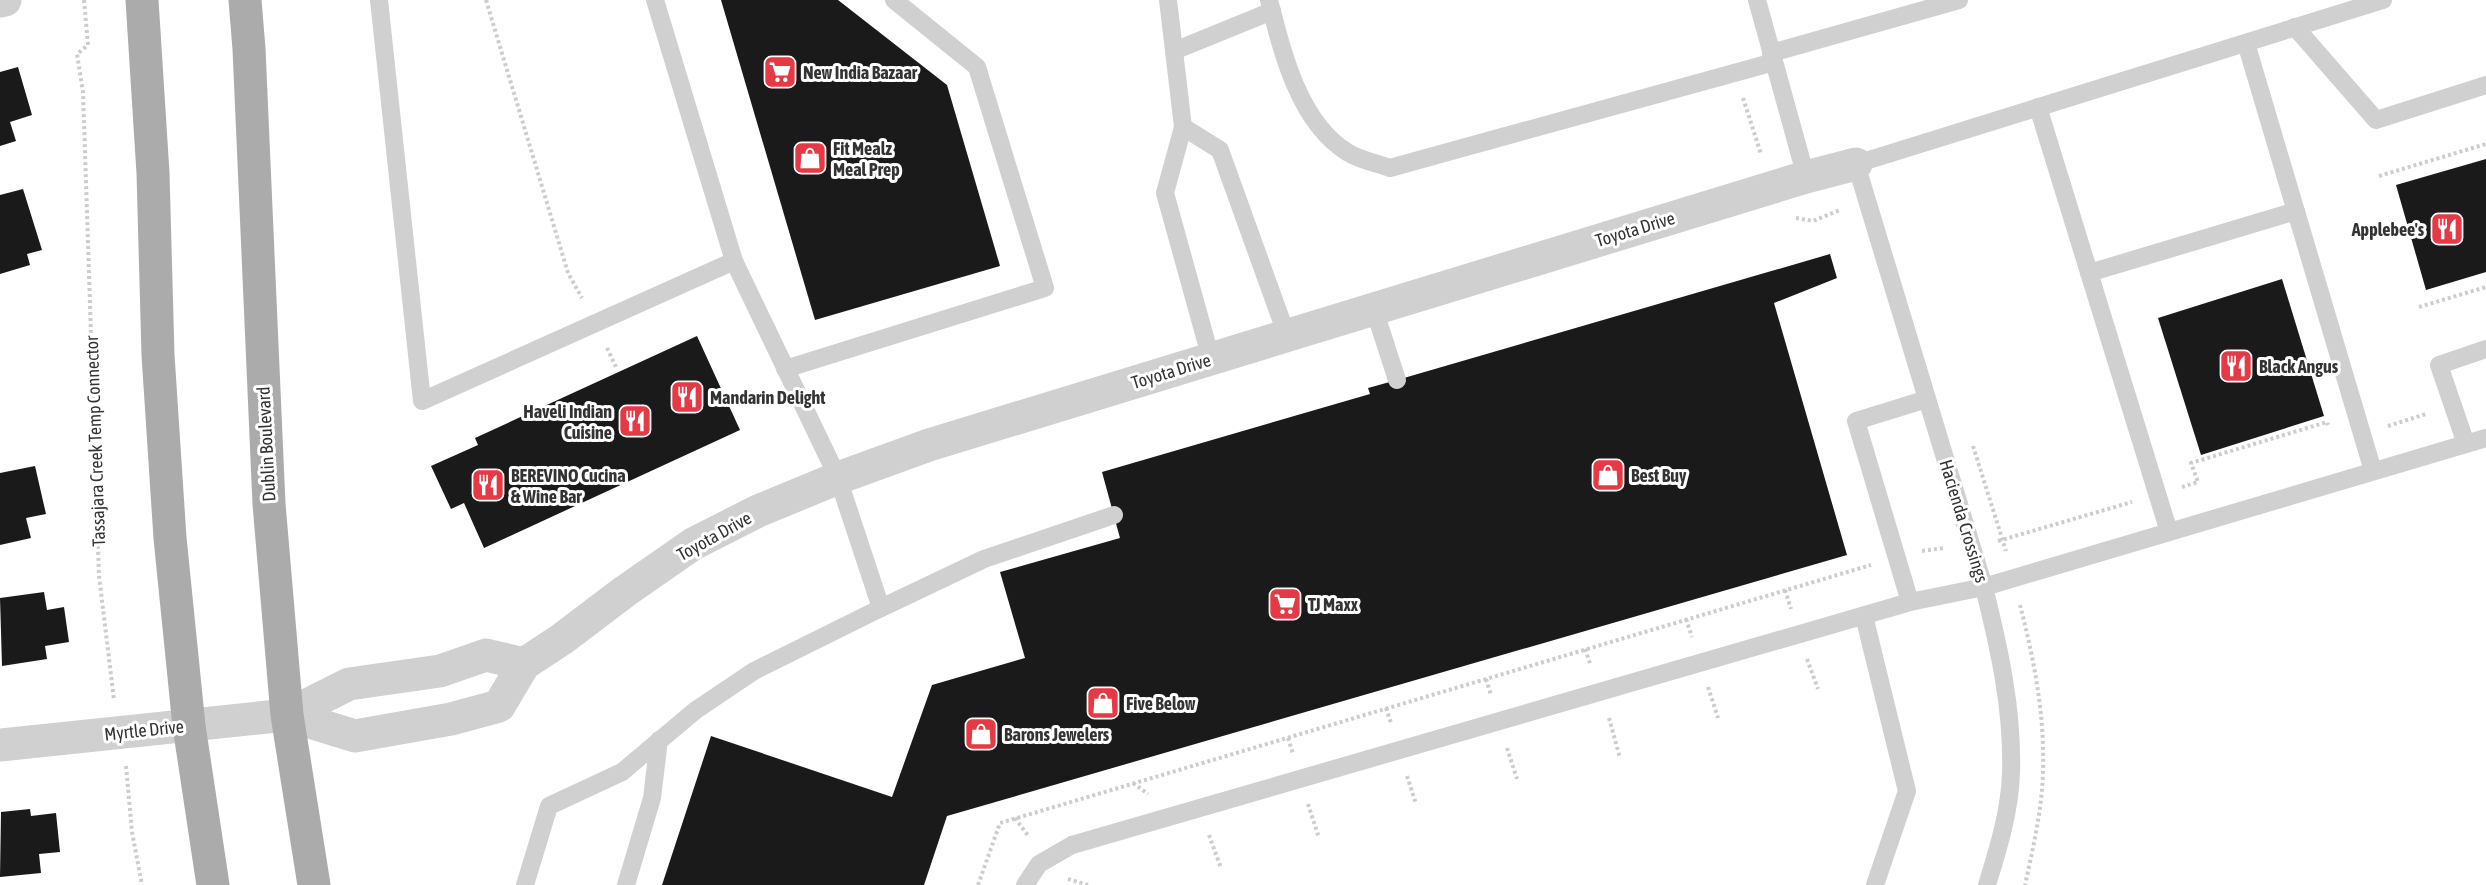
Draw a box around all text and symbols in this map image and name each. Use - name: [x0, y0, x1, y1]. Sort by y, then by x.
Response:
- supermarket icon: New India Bazaar: [762, 54, 798, 90]
- place label: New India Bazaar: [803, 62, 918, 83]
- place label: Fit Mealz Meal Prep: [833, 138, 900, 180]
- shop icon: Fit Mealz Meal Prep: [792, 140, 828, 176]
- street label: Toyota Drive: [1593, 207, 1677, 251]
- restaurant icon: Applebee's: [2429, 211, 2465, 247]
- place label: Applebee's: [2351, 219, 2425, 240]
- street label: Tassajara Creek Temp Connector: [81, 335, 109, 547]
- restaurant icon: Black Angus: [2218, 348, 2254, 384]
- street label: Toyota Drive: [1129, 349, 1213, 393]
- place label: Black Angus: [2259, 356, 2339, 377]
- restaurant icon: Mandarin Delight: [669, 379, 705, 415]
- street label: Dublin Boulevard: [253, 386, 279, 502]
- place label: Mandarin Delight: [710, 387, 826, 408]
- place label: Haveli Indian Cuisine: [523, 401, 612, 443]
- restaurant icon: Haveli Indian Cuisine: [617, 403, 653, 439]
- shop icon: Best Buy: [1590, 457, 1626, 493]
- street label: Hacienda Crossings: [1935, 457, 1993, 585]
- place label: BEREVINO Cucina & Wine Bar: [511, 465, 626, 507]
- place label: Best Buy: [1631, 465, 1687, 486]
- restaurant icon: BEREVINO Cucina & Wine Bar: [470, 467, 506, 503]
- street label: Toyota Drive: [673, 507, 755, 565]
- supermarket icon: TJ Maxx: [1267, 586, 1303, 622]
- place label: TJ Maxx: [1308, 594, 1359, 615]
- shop icon: Five Below: [1085, 685, 1121, 721]
- place label: Five Below: [1126, 693, 1196, 714]
- street label: Myrtle Drive: [103, 715, 185, 745]
- shop icon: Barons Jewelers: [963, 716, 999, 752]
- place label: Barons Jewelers: [1004, 724, 1110, 745]

